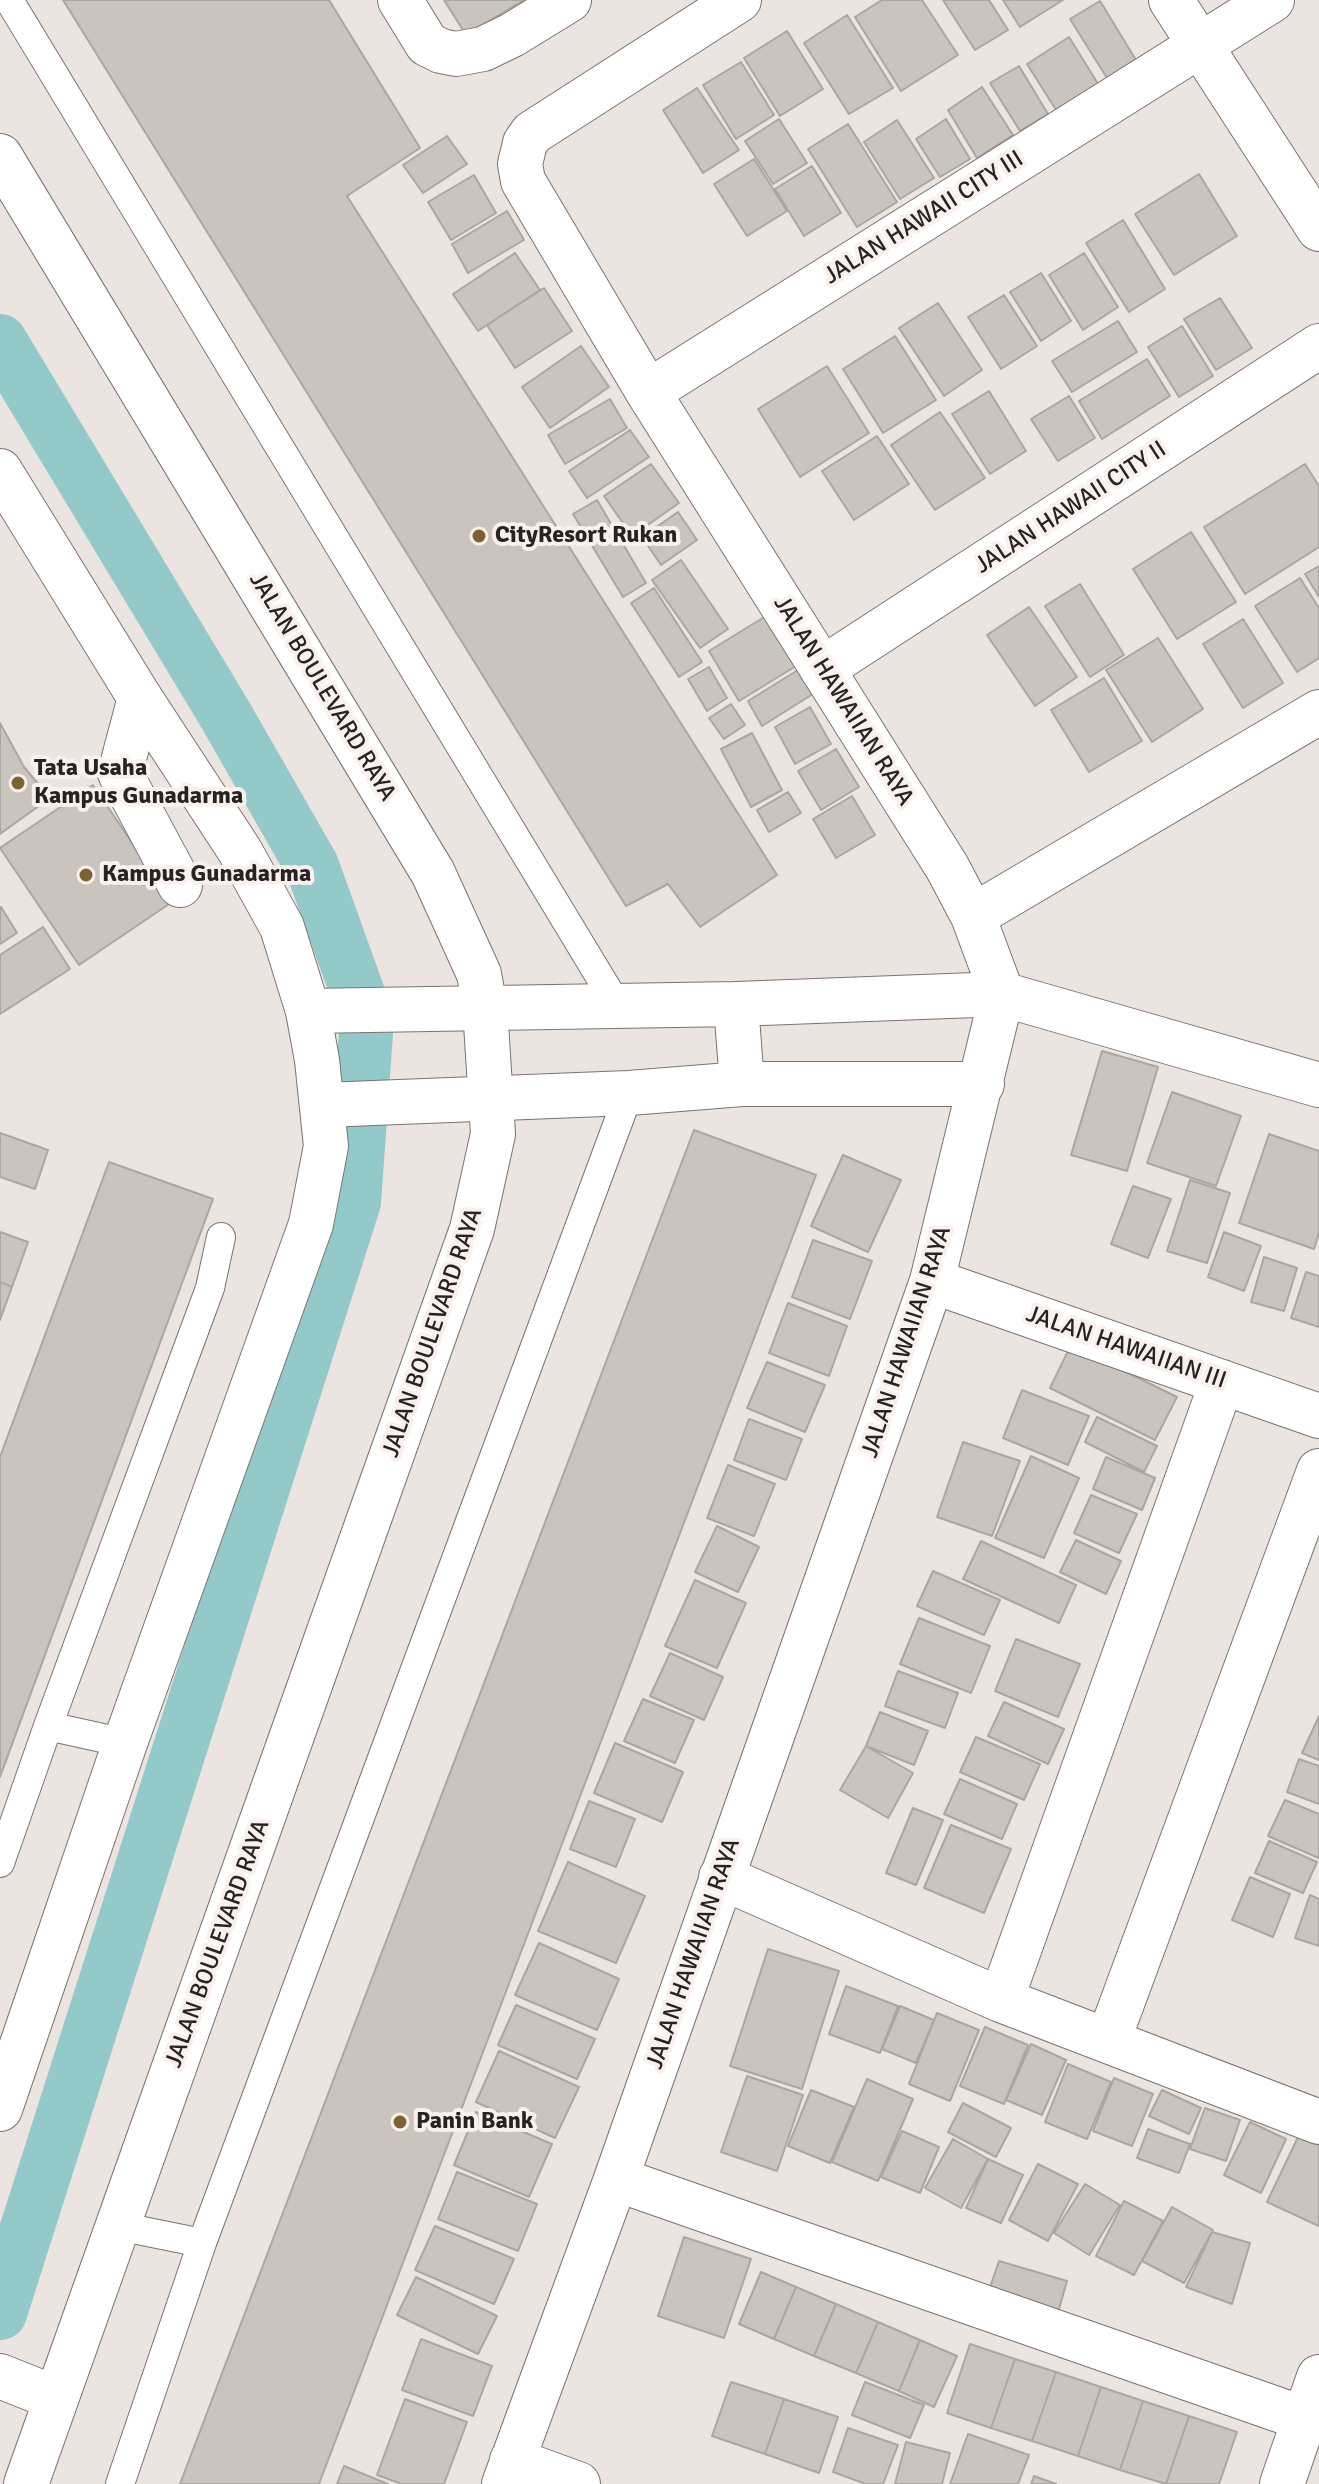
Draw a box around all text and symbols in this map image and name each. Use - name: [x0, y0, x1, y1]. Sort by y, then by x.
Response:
- street label: JALAN HAWAII CITY III: [819, 145, 1029, 291]
- street label: JALAN HAWAII CITY II: [970, 435, 1172, 581]
- place label: CityResort Rukan: [495, 522, 677, 550]
- marker: CityResort Rukan: [470, 527, 488, 545]
- street label: JALAN BOULEVARD RAYA: [242, 568, 402, 806]
- street label: JALAN HAWAIIAN RAYA: [767, 591, 919, 811]
- place label: Tata Usaha Kampus Gunadarma: [34, 755, 243, 811]
- marker: Tata Usaha Kampus Gunadarma: [9, 774, 27, 792]
- place label: Kampus Gunadarma: [102, 861, 311, 889]
- marker: Kampus Gunadarma: [77, 866, 95, 884]
- street label: JALAN BOULEVARD RAYA: [377, 1205, 489, 1461]
- street label: JALAN HAWAIIAN RAYA: [856, 1223, 958, 1461]
- street label: JALAN HAWAIIAN III: [1022, 1300, 1230, 1396]
- street label: JALAN BOULEVARD RAYA: [160, 1816, 276, 2072]
- street label: JALAN HAWAIIAN RAYA: [641, 1835, 747, 2073]
- place label: Panin Bank: [416, 2108, 533, 2136]
- marker: Panin Bank: [391, 2113, 409, 2131]

